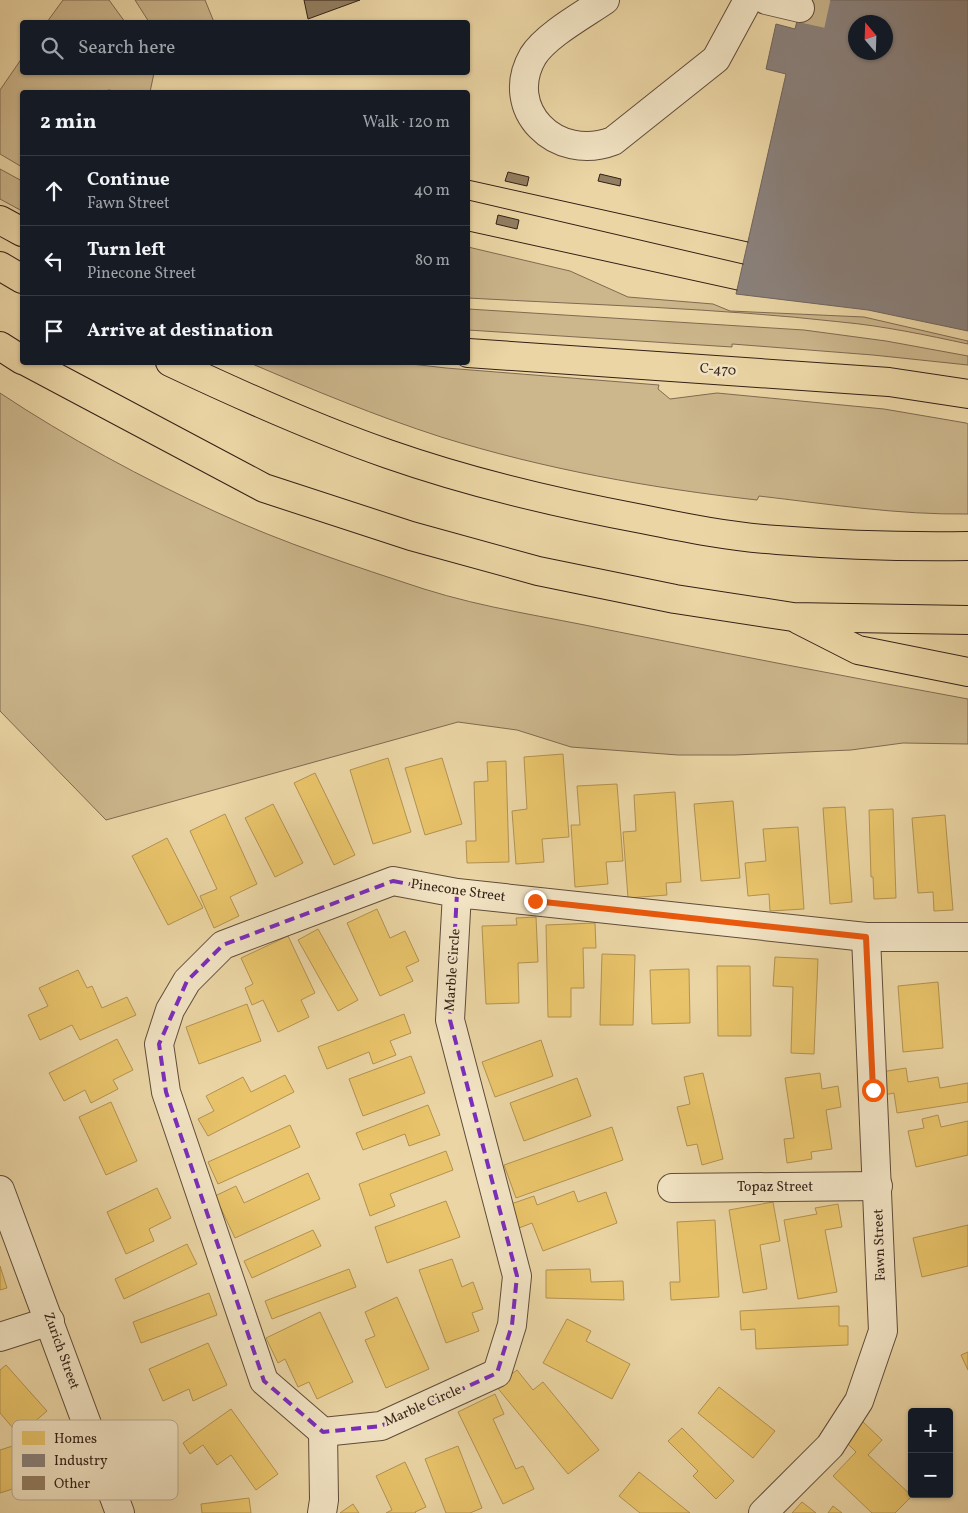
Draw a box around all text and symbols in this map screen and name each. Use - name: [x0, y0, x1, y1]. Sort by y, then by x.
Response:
- north arrow: [848, 15, 893, 60]
- search box: [20, 20, 470, 75]
- icon: search: [38, 34, 66, 62]
- text: Search here: [78, 35, 175, 61]
- text: 2 min: [40, 108, 97, 137]
- text: Walk · 120 m: [362, 112, 450, 134]
- text: Continue: [87, 167, 170, 193]
- icon: ahead: [40, 177, 68, 205]
- text: 40 m: [414, 180, 450, 202]
- text: Fawn Street: [87, 193, 170, 215]
- text: Turn left: [87, 237, 166, 263]
- icon: left: [40, 247, 68, 275]
- text: 80 m: [415, 250, 450, 272]
- text: Pinecone Street: [87, 263, 196, 285]
- icon: arrive: [40, 317, 68, 345]
- text: Arrive at destination: [87, 318, 273, 344]
- street label: C-470: [699, 359, 737, 381]
- street label: Pinecone Street: [409, 875, 507, 907]
- route end: [524, 890, 547, 913]
- street label: Marble Circle: [441, 928, 465, 1012]
- route start: [862, 1079, 885, 1102]
- street label: Topaz Street: [737, 1178, 813, 1197]
- street label: Fawn Street: [869, 1208, 891, 1282]
- street label: Zurich Street: [38, 1310, 84, 1392]
- street label: Marble Circle: [381, 1380, 465, 1432]
- map controls: [908, 1408, 953, 1498]
- button: +: [908, 1408, 953, 1453]
- legend: [12, 1420, 178, 1500]
- text: Homes: [54, 1430, 97, 1449]
- text: Industry: [54, 1452, 108, 1471]
- button: −: [908, 1453, 953, 1498]
- text: Other: [54, 1475, 90, 1494]

